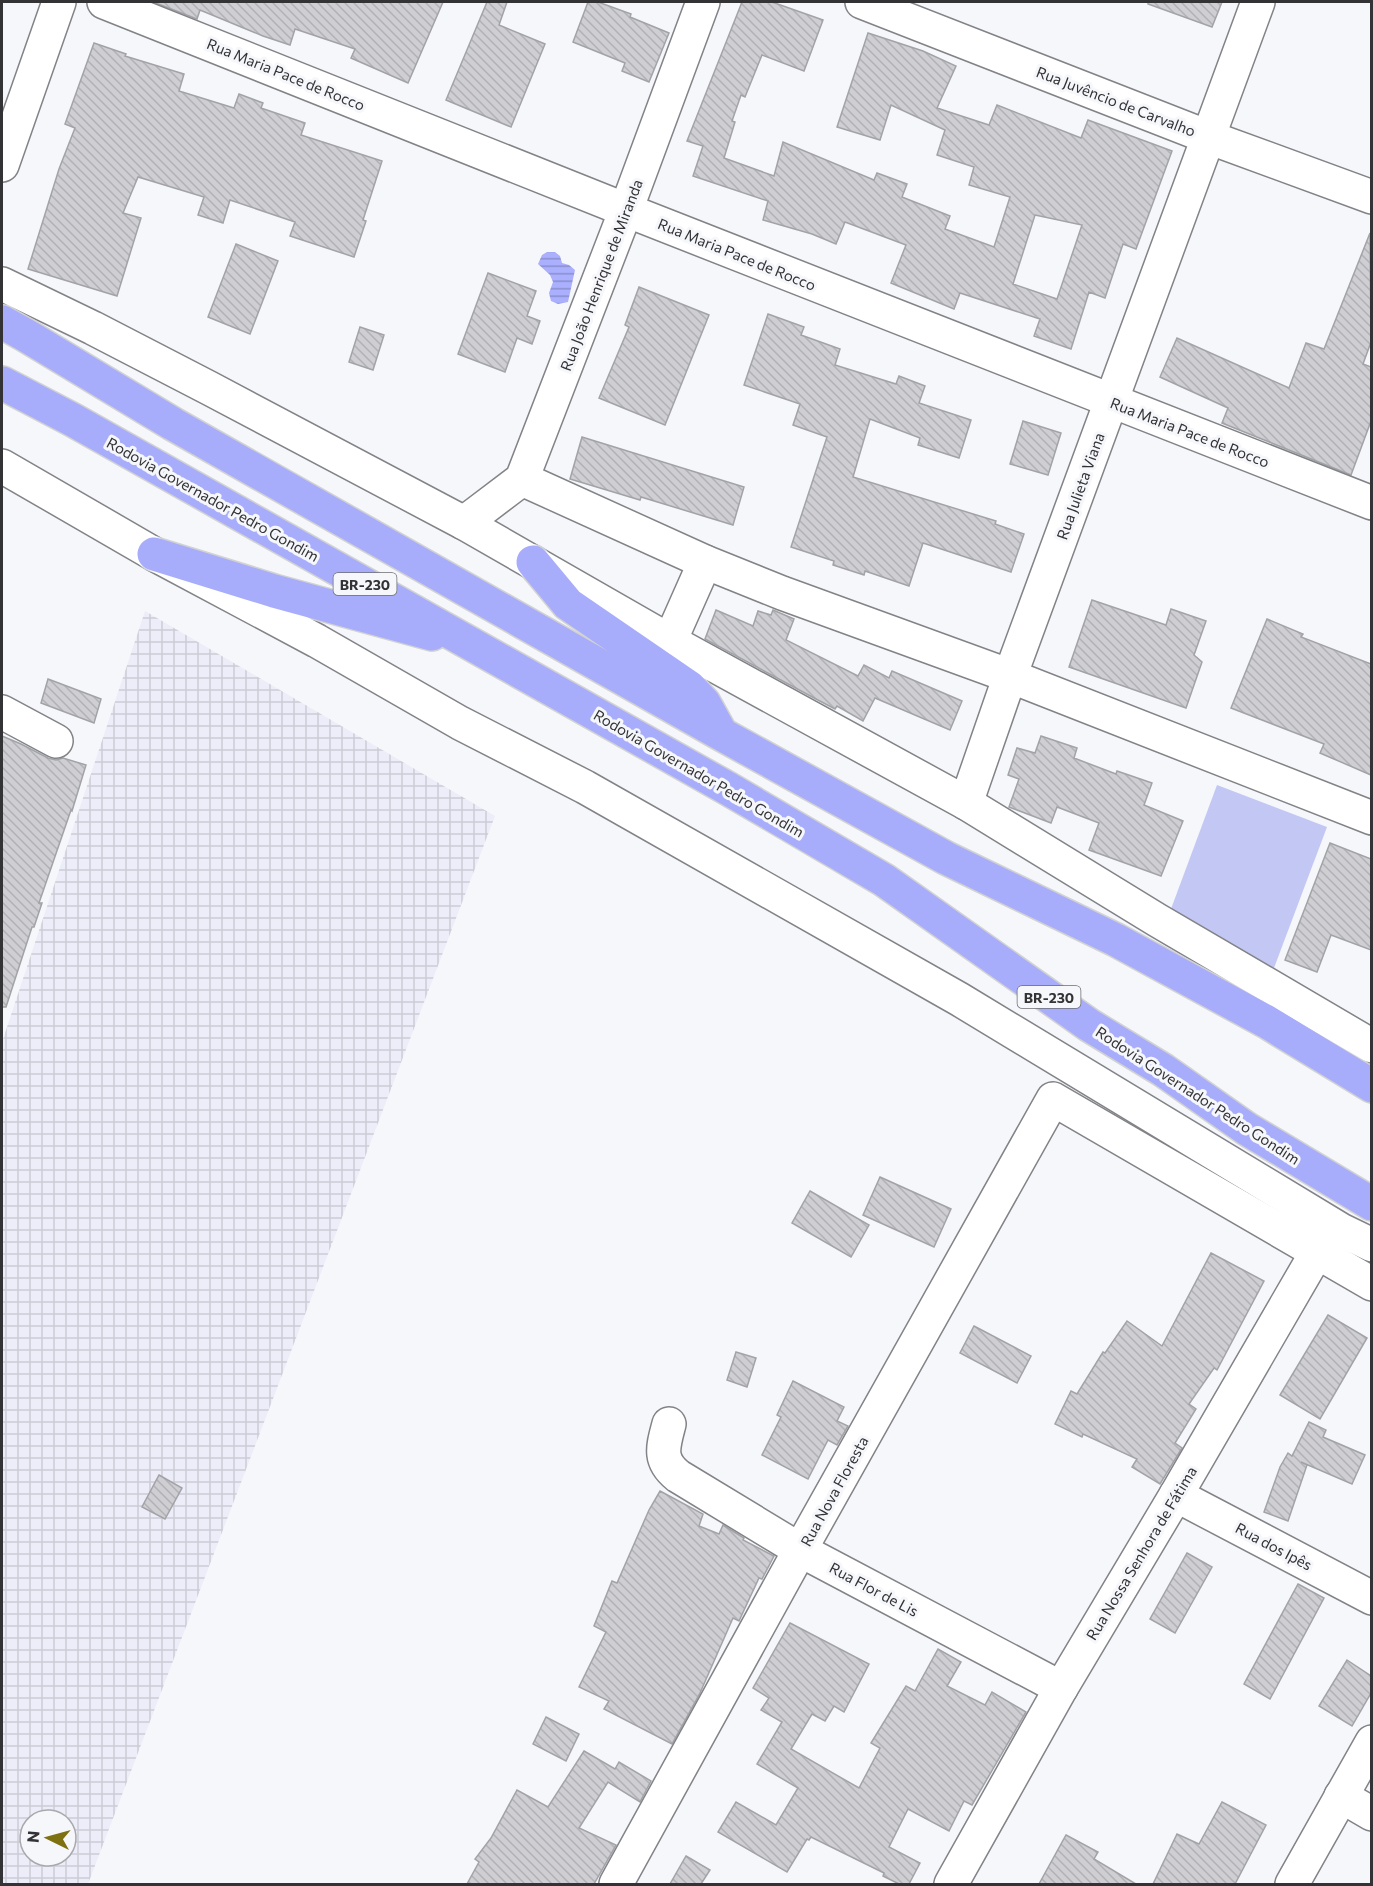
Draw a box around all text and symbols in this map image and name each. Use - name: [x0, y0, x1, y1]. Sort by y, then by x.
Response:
- street label: Rua Maria Pace de Rocco: [204, 34, 368, 114]
- street label: Rua Juvêncio de Carvalho: [1034, 62, 1198, 140]
- street label: Rua João Henrique de Miranda: [556, 177, 646, 373]
- street label: Rua Maria Pace de Rocco: [655, 214, 819, 294]
- street label: Rua Maria Pace de Rocco: [1108, 393, 1272, 471]
- street label: Rua Julieta Viana: [1052, 430, 1108, 542]
- street label: Rodovia Governador Pedro Gondim: [104, 433, 322, 565]
- road number: BR-230: [334, 573, 397, 595]
- street label: Rodovia Governador Pedro Gondim: [591, 705, 807, 841]
- road number: BR-230: [1018, 986, 1080, 1008]
- street label: Rodovia Governador Pedro Gondim: [1093, 1022, 1303, 1168]
- street label: Rua Nova Floresta: [796, 1433, 872, 1549]
- street label: Rua Nossa Senhora de Fátima: [1082, 1463, 1200, 1643]
- street label: Rua dos Ipês: [1233, 1518, 1315, 1574]
- street label: Rua Flor de Lis: [826, 1558, 922, 1620]
- north arrow: [18, 1808, 78, 1868]
- text: N: [23, 1830, 43, 1843]

